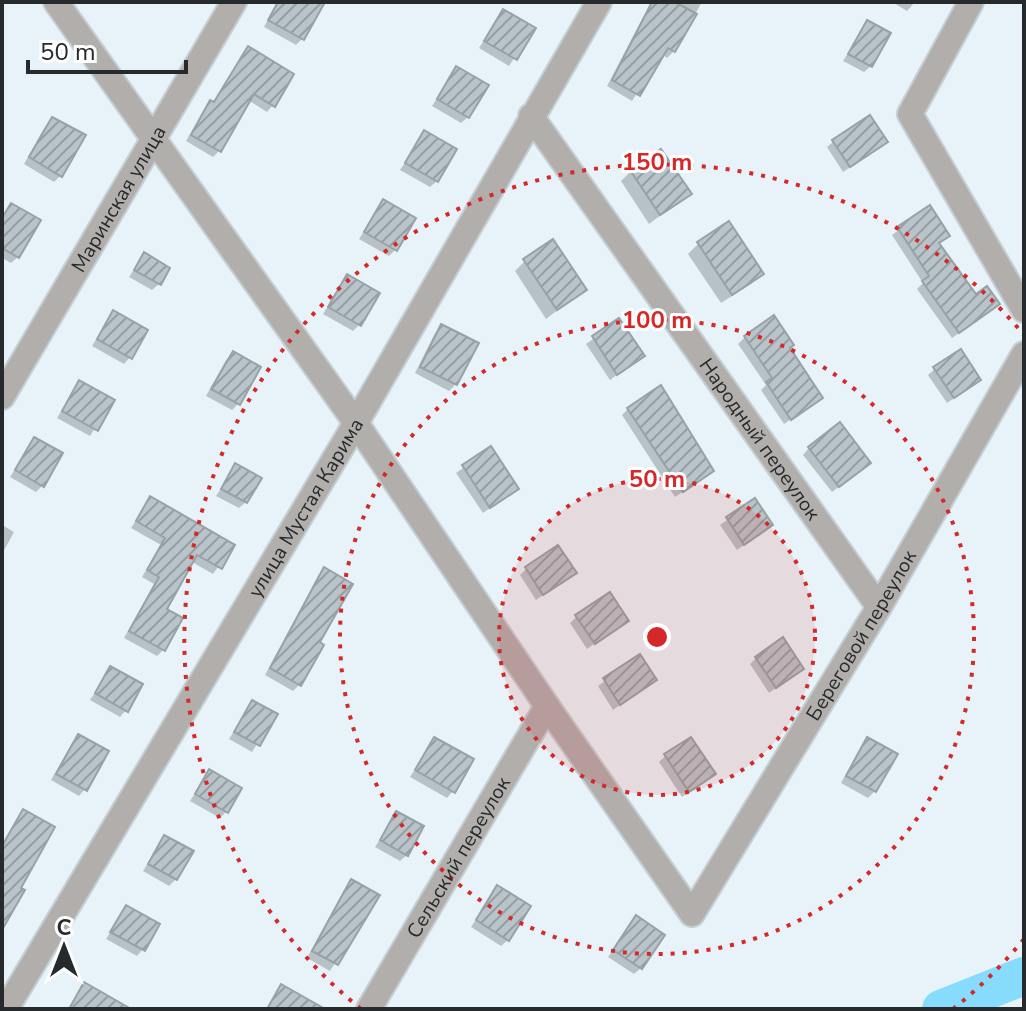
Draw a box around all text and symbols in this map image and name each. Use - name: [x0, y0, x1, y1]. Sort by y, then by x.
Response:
- scale bar: [28, 24, 186, 74]
- text: 50 m: [40, 36, 96, 68]
- street label: Маринская улица: [65, 120, 172, 277]
- text: 150 m: [622, 146, 692, 178]
- text: 100 m: [622, 304, 692, 336]
- street label: Народный переулок: [693, 353, 827, 526]
- street label: улица Мустая Карима: [241, 413, 370, 602]
- text: 50 m: [629, 463, 685, 495]
- street label: Береговой переулок: [800, 545, 923, 726]
- centre of rings: [643, 623, 671, 651]
- street label: Сельский переулок: [400, 771, 516, 943]
- north arrow: [24, 907, 104, 987]
- text: С: [57, 913, 72, 943]

